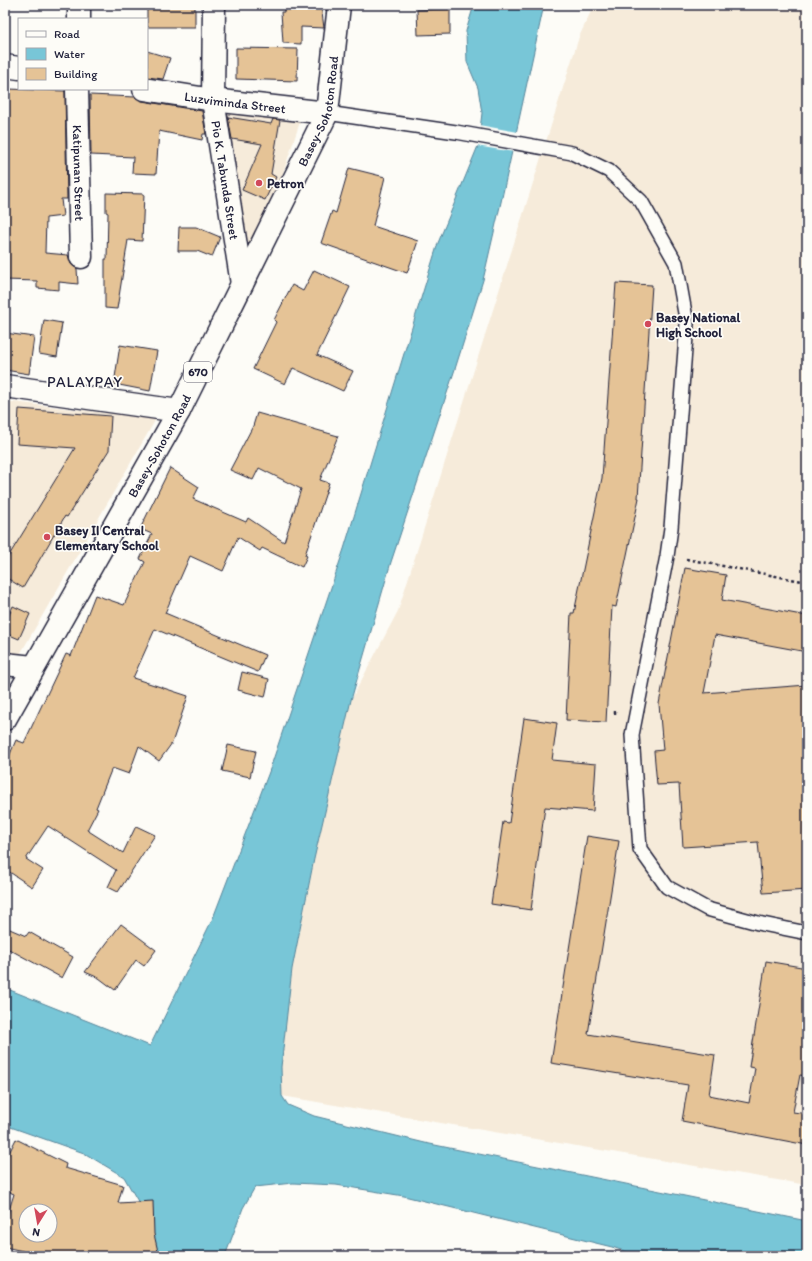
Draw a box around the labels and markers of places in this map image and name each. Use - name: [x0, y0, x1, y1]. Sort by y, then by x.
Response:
- place label: Petron: [267, 176, 305, 191]
- marker: Petron: [254, 178, 264, 188]
- place label: Basey National High School: [656, 310, 741, 341]
- marker: Basey National High School: [643, 319, 653, 329]
- place label: Basey II Central Elementary School: [55, 523, 159, 554]
- marker: Basey II Central Elementary School: [42, 532, 52, 542]

